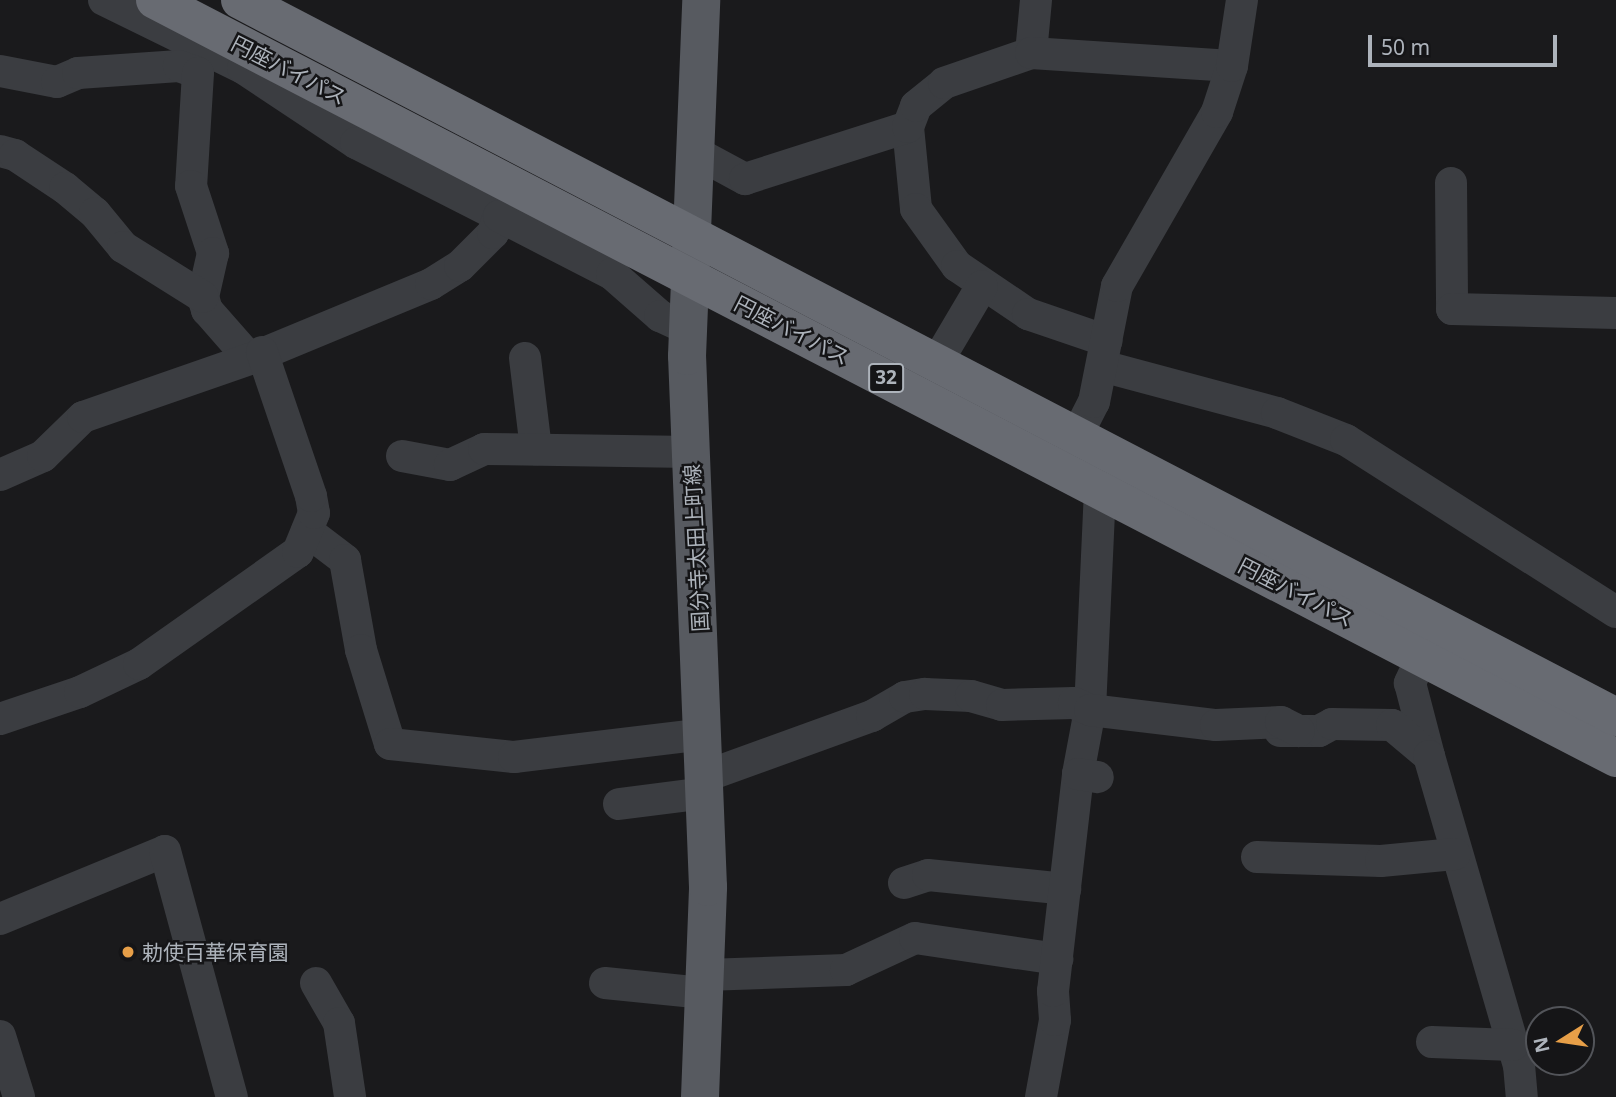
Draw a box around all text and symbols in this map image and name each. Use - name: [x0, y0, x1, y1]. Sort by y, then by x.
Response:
- scale bar: [1371, 21, 1560, 65]
- street label: 円座バイパス: [227, 30, 351, 110]
- text: 50 m: [1381, 33, 1430, 61]
- street label: 円座バイパス: [730, 290, 854, 370]
- road number: 32: [867, 362, 905, 394]
- street label: 国分寺太田上町線: [679, 463, 713, 633]
- street label: 円座バイパス: [1234, 552, 1358, 632]
- place label: 勅使百華保育園: [142, 939, 289, 965]
- marker: 勅使百華保育園: [120, 944, 136, 960]
- north arrow: [1525, 1006, 1595, 1076]
- text: N: [1527, 1035, 1556, 1055]

